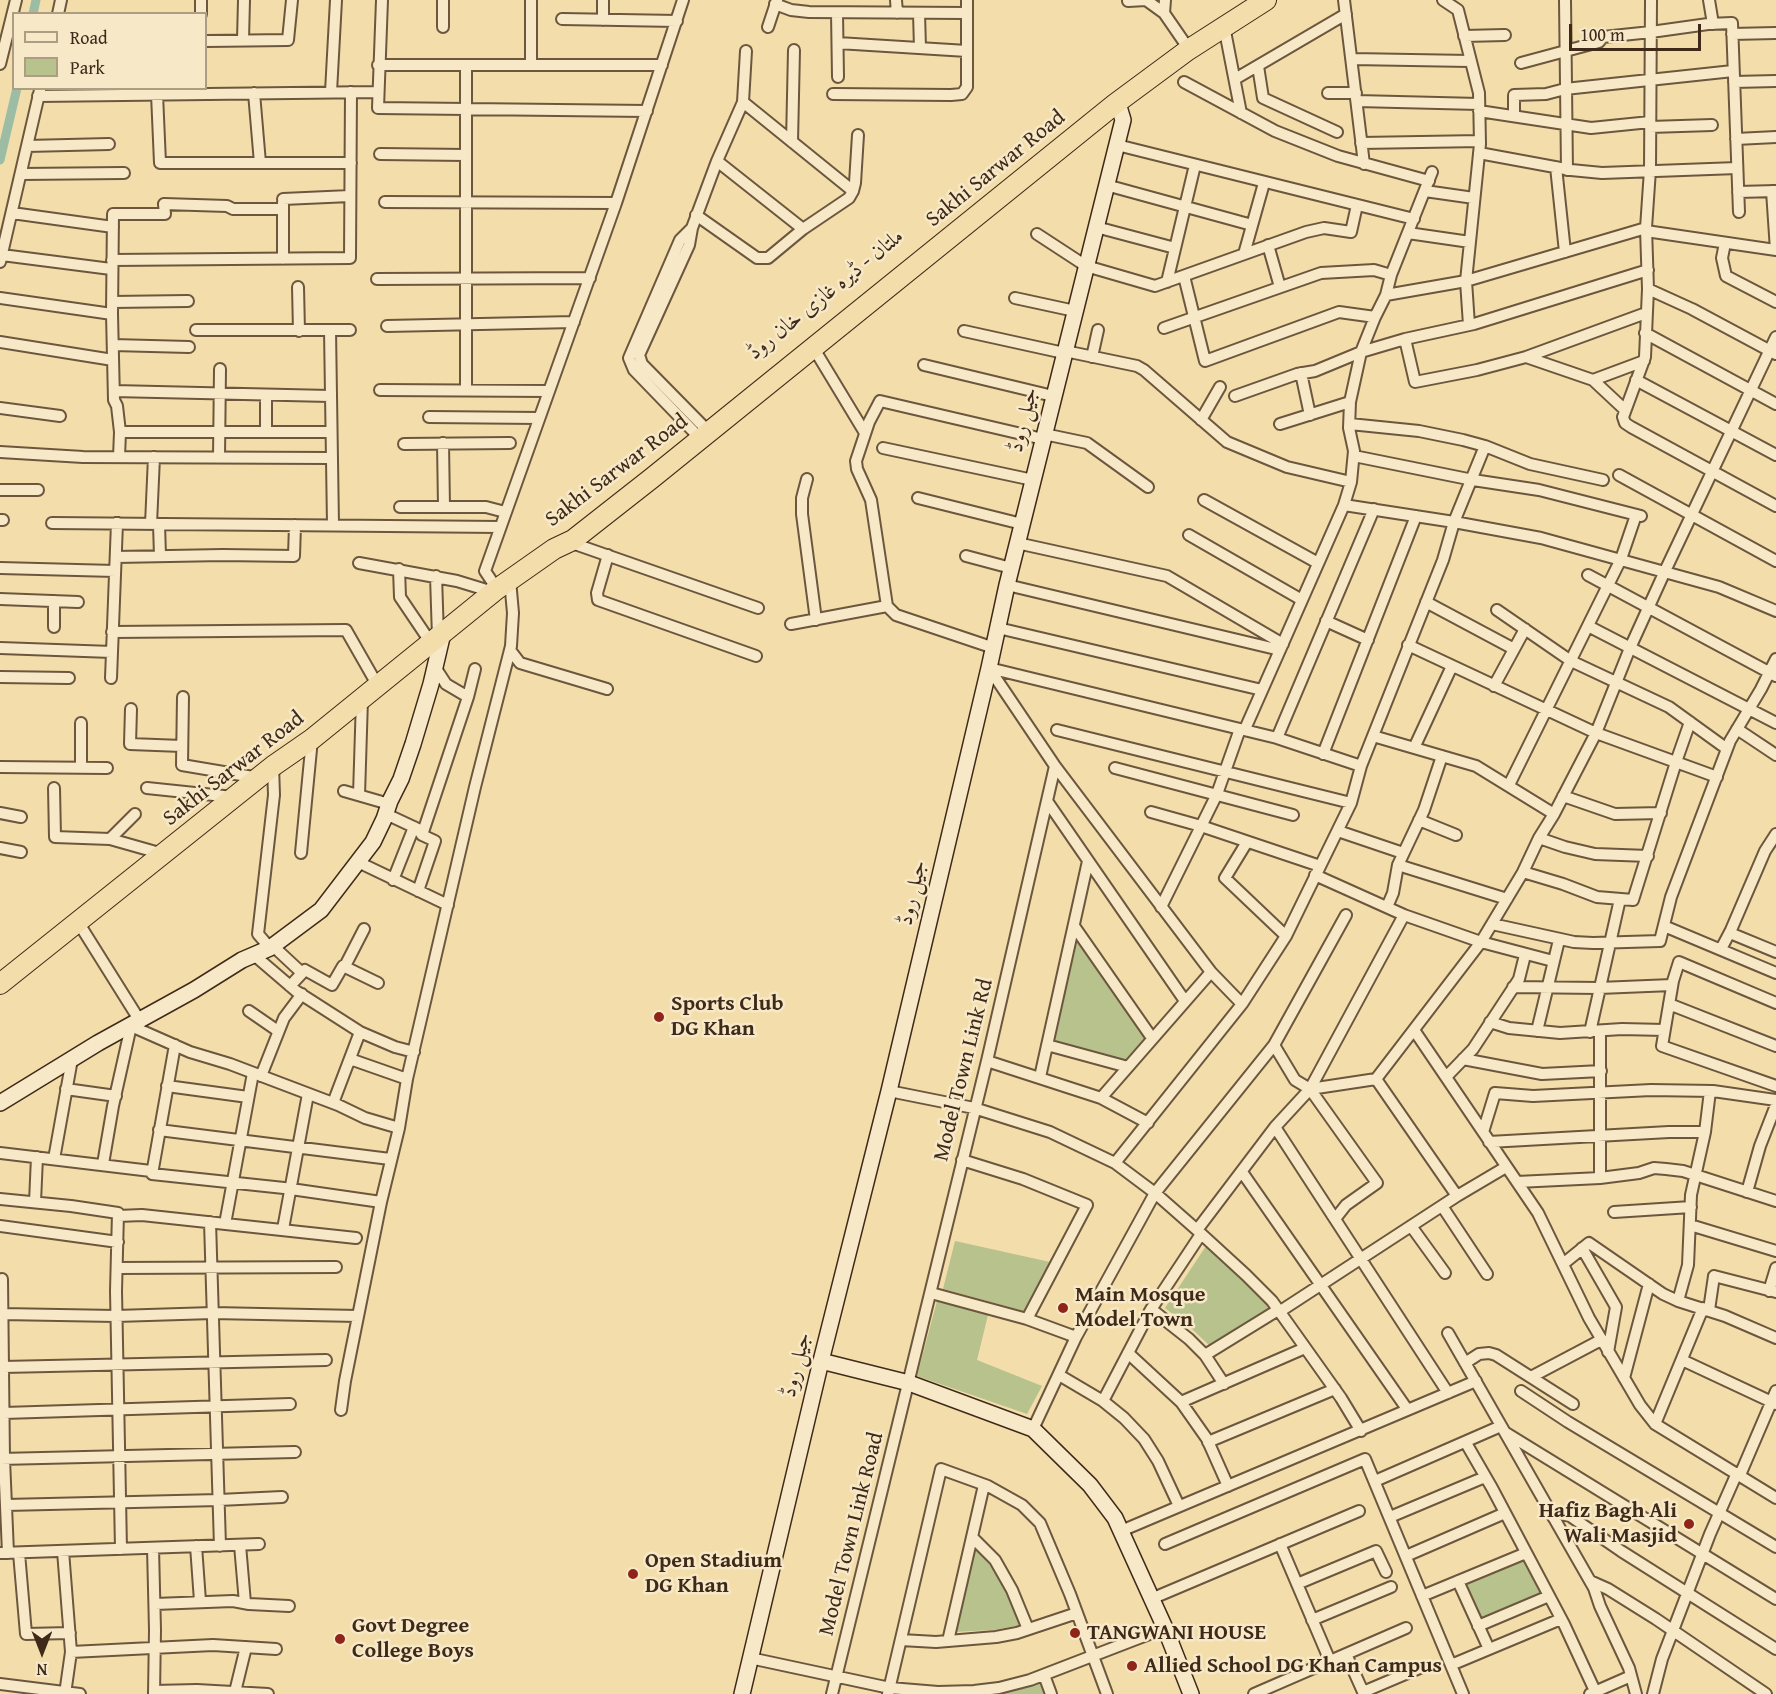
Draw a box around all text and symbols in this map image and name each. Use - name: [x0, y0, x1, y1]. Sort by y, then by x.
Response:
- legend: [12, 12, 207, 90]
- scale bar: [1572, 12, 1704, 50]
- text: 100 m: [1580, 21, 1625, 48]
- text: Road: [70, 24, 108, 51]
- text: Park: [70, 54, 105, 81]
- street label: Sakhi Sarwar Road: [921, 105, 1071, 233]
- street label: ملتان - ڈیرہ غازی خان روڈ: [742, 224, 910, 366]
- street label: جیل روڈ: [1003, 385, 1045, 455]
- street label: Sakhi Sarwar Road: [541, 409, 693, 533]
- street label: Sakhi Sarwar Road: [158, 706, 310, 832]
- street label: جیل روڈ: [893, 858, 933, 928]
- street label: Model Town Link Rd: [929, 976, 999, 1164]
- place label: Sports Club DG Khan: [671, 991, 783, 1042]
- marker: Sports Club DG Khan: [652, 1010, 666, 1024]
- place label: Main Mosque Model Town: [1075, 1282, 1206, 1334]
- marker: Main Mosque Model Town: [1056, 1301, 1070, 1315]
- street label: جیل روڈ: [776, 1330, 818, 1400]
- street label: Model Town Link Road: [814, 1429, 890, 1639]
- place label: Hafiz Bagh Ali Wali Masjid: [1539, 1498, 1677, 1550]
- marker: Hafiz Bagh Ali Wali Masjid: [1682, 1517, 1696, 1531]
- place label: Open Stadium DG Khan: [645, 1548, 782, 1600]
- marker: Open Stadium DG Khan: [626, 1567, 640, 1581]
- place label: Govt Degree College Boys: [352, 1613, 474, 1664]
- place label: TANGWANI HOUSE: [1087, 1620, 1266, 1646]
- north arrow: [12, 1622, 72, 1682]
- marker: TANGWANI HOUSE: [1068, 1626, 1082, 1640]
- marker: Govt Degree College Boys: [333, 1632, 347, 1646]
- place label: Allied School DG Khan Campus: [1144, 1653, 1442, 1679]
- text: N: [37, 1658, 47, 1682]
- marker: Allied School DG Khan Campus: [1125, 1659, 1139, 1673]

